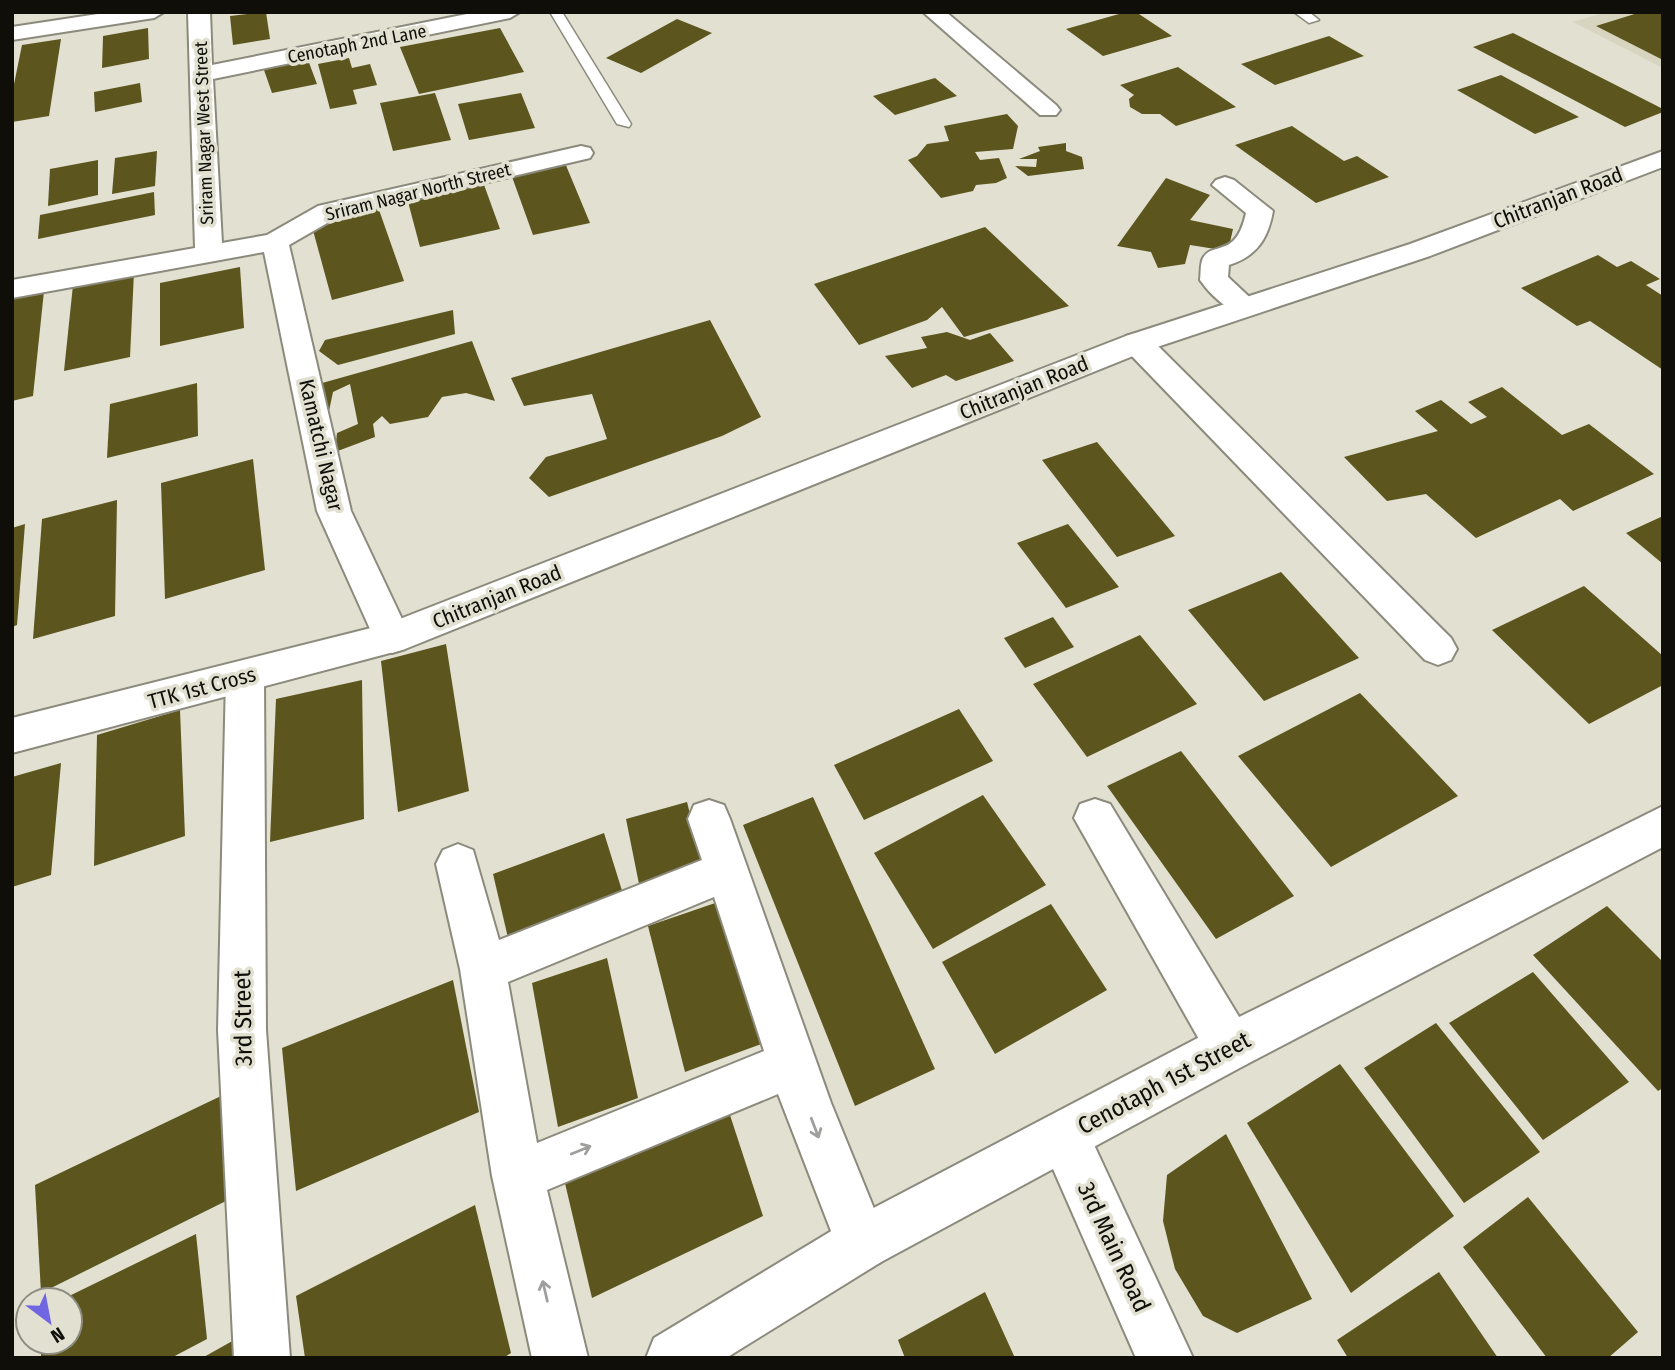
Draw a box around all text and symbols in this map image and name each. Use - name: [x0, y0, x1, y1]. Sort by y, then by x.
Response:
- street label: Cenotaph 2nd Lane: [286, 20, 428, 68]
- street label: Sriram Nagar West Street: [190, 41, 218, 225]
- street label: Sriram Nagar North Street: [323, 158, 513, 226]
- street label: Chitranjan Road: [1489, 161, 1627, 235]
- street label: Chitranjan Road: [956, 350, 1092, 426]
- street label: Kamatchi Nagar: [293, 377, 349, 514]
- street label: Chitranjan Road: [429, 559, 565, 635]
- street label: TTK 1st Cross: [145, 661, 259, 715]
- street label: 3rd Street: [228, 970, 258, 1066]
- street label: Cenotaph 1st Street: [1073, 1026, 1255, 1140]
- one-way arrow: [810, 1117, 823, 1139]
- one-way arrow: [570, 1143, 592, 1156]
- street label: 3rd Main Road: [1072, 1178, 1156, 1316]
- one-way arrow: [538, 1280, 551, 1303]
- north arrow: [14, 1286, 84, 1356]
- text: N: [47, 1322, 69, 1348]

